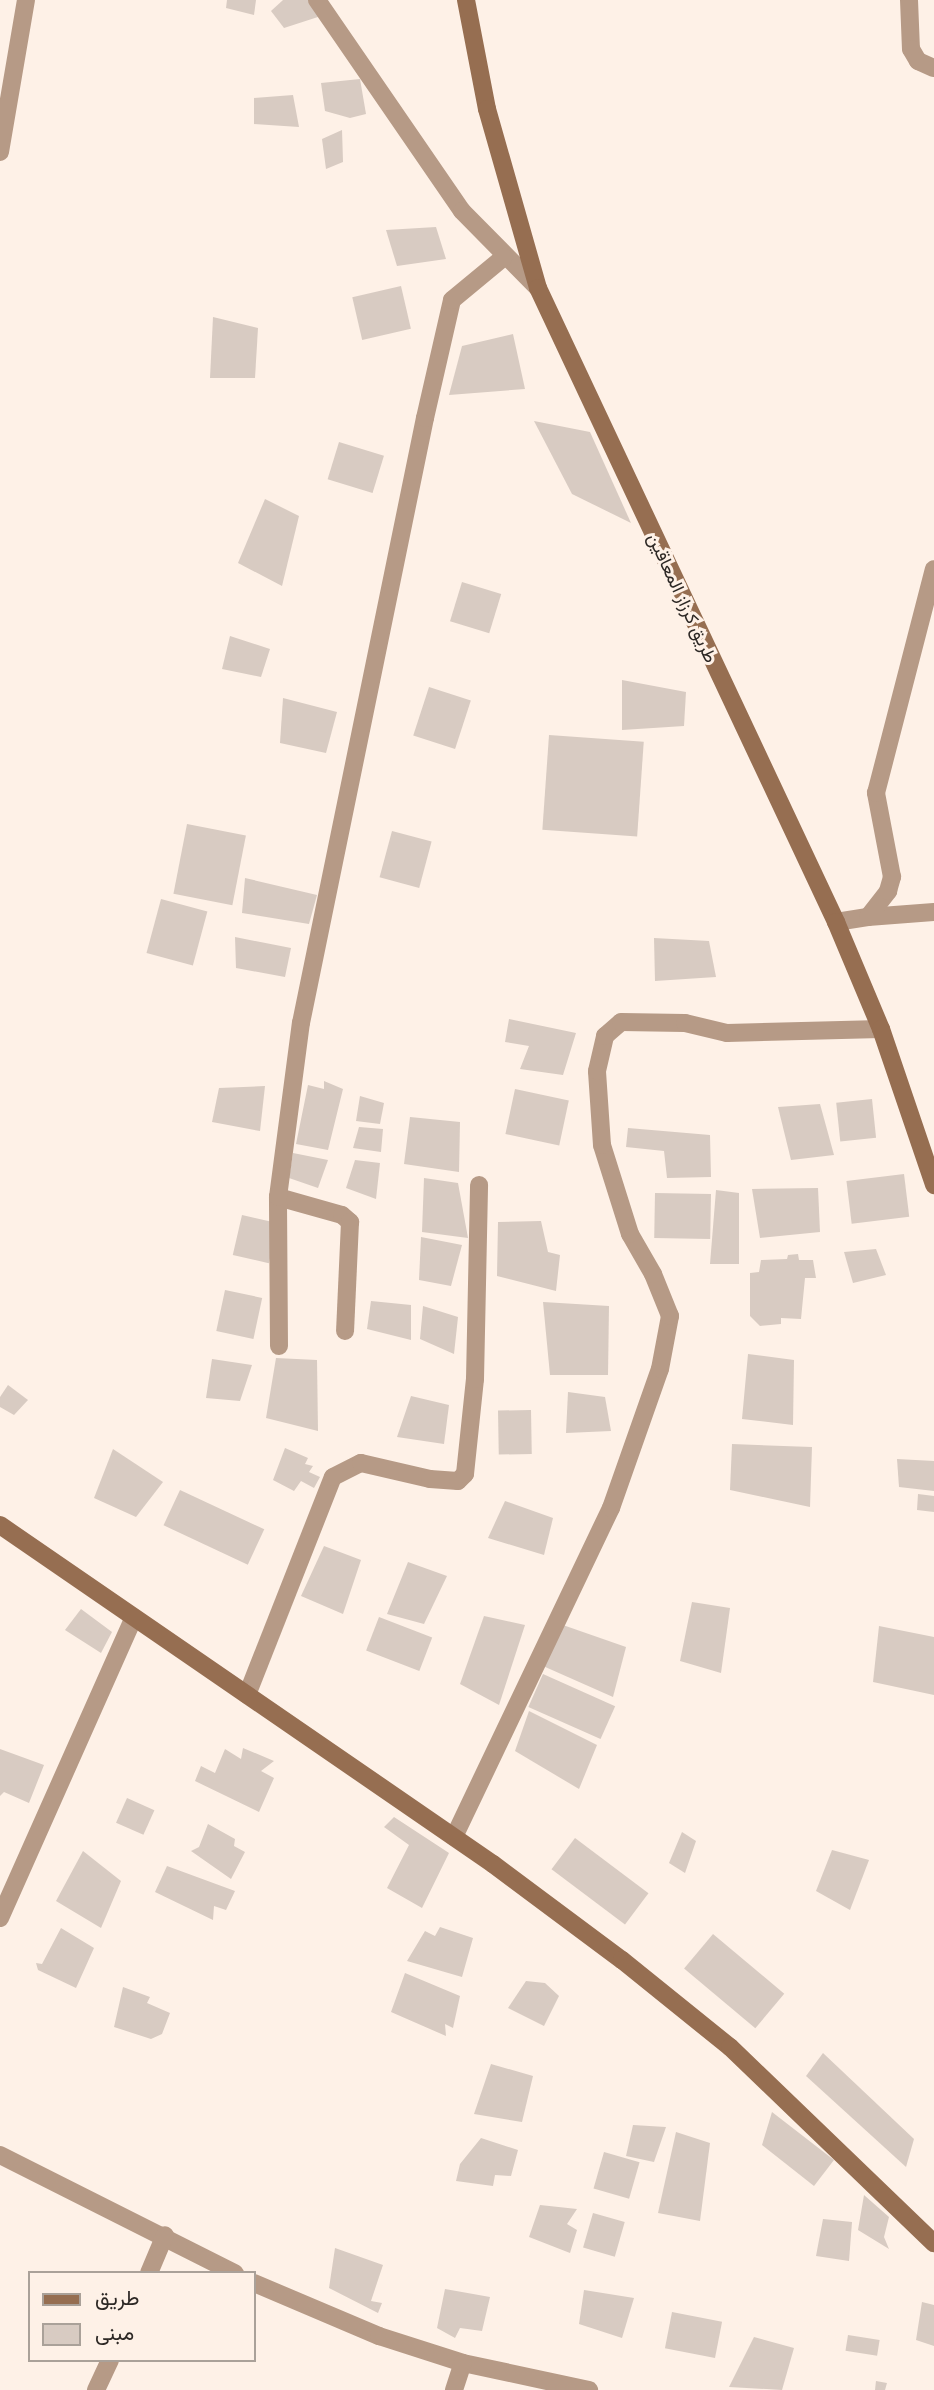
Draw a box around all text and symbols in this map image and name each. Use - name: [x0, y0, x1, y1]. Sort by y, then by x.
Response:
- street label: طريق كرزاز المعاقين: [643, 530, 721, 666]
- legend: [28, 2271, 256, 2362]
- text: طريق: [95, 2284, 140, 2310]
- text: مبنى: [95, 2319, 134, 2345]

